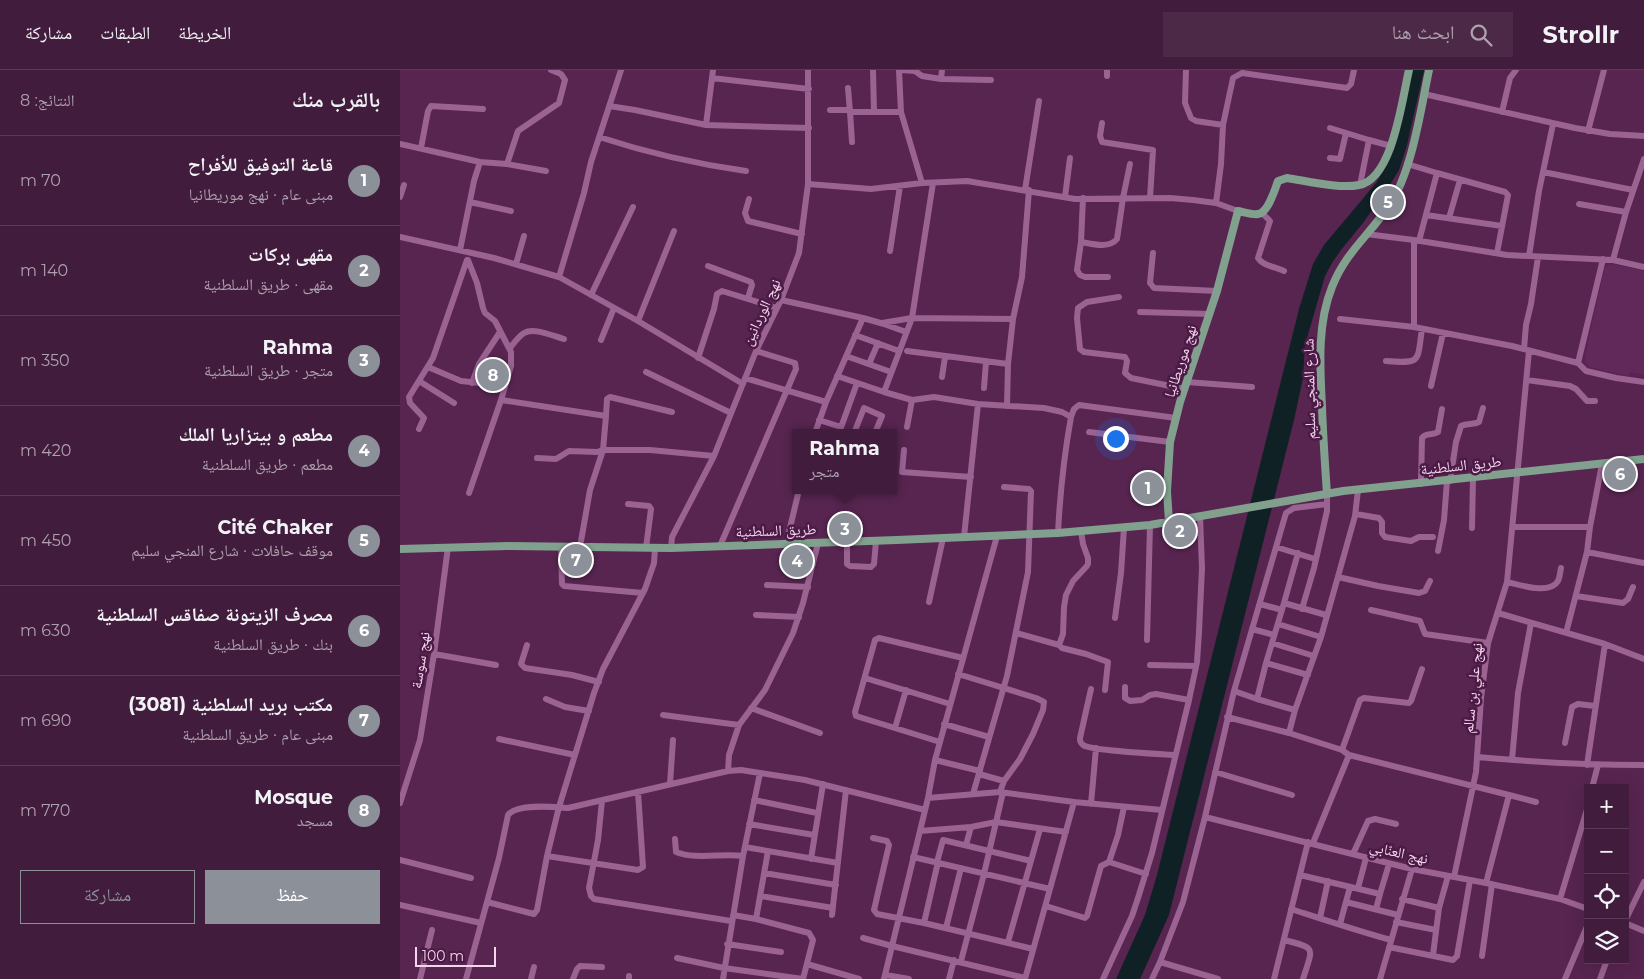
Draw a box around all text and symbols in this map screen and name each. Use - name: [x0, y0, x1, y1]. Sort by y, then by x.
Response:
- search box: [1163, 12, 1513, 57]
- text: Strollr: [1543, 20, 1619, 49]
- text: ابحث هنا: [1392, 21, 1455, 44]
- icon: search: [1467, 21, 1495, 49]
- text: مشاركة: [25, 22, 72, 44]
- text: الطبقات: [100, 22, 150, 44]
- text: الخريطة: [178, 22, 231, 44]
- text: بالقرب منك: [292, 87, 380, 112]
- text: النتائج: 8: [20, 91, 75, 110]
- text: قاعة التوفيق للأفراح: [188, 153, 333, 176]
- text: 70 m: [20, 171, 61, 190]
- text: 1: [361, 171, 367, 190]
- pin: 5: [1372, 183, 1404, 221]
- text: مبنى عام · نهج موريطانيا: [189, 185, 333, 204]
- text: مقهى بركات: [248, 243, 333, 266]
- text: 140 m: [20, 261, 68, 280]
- text: 2: [359, 261, 369, 280]
- text: مقهى · طريق السلطنية: [204, 275, 333, 294]
- street label: نهج الوردانين: [737, 276, 786, 349]
- street label: نهج موريطانيا: [1159, 322, 1202, 400]
- text: Rahma: [263, 336, 333, 359]
- street label: شارع المنجي سليم: [1299, 338, 1322, 440]
- text: 350 m: [20, 351, 70, 370]
- text: 3: [359, 351, 369, 370]
- pin: 8: [477, 356, 509, 394]
- text: متجر · طريق السلطنية: [204, 361, 333, 380]
- text: مطعم و بيتزاريا الملك: [179, 423, 333, 446]
- your location: [1103, 426, 1129, 452]
- popup: [792, 429, 897, 494]
- text: Rahma: [809, 437, 880, 460]
- text: 420 m: [20, 441, 71, 460]
- text: 4: [358, 441, 370, 460]
- street label: طريق السلطنية: [1420, 451, 1502, 480]
- text: مطعم · طريق السلطنية: [202, 455, 333, 474]
- pin: 6: [1604, 455, 1636, 493]
- text: متجر: [809, 462, 839, 481]
- pin: 1: [1132, 469, 1164, 507]
- pin: 3: [829, 510, 861, 548]
- pin: 2: [1164, 512, 1196, 550]
- text: Cité Chaker: [217, 516, 333, 539]
- street label: طريق السلطنية: [735, 519, 817, 542]
- text: 450 m: [20, 531, 71, 550]
- text: 5: [359, 531, 369, 550]
- text: موقف حافلات · شارع المنجي سليم: [131, 541, 333, 560]
- pin: 7: [560, 541, 592, 579]
- pin: 4: [781, 542, 813, 580]
- text: مصرف الزيتونة صفاقس السلطنية: [96, 603, 333, 626]
- text: 630 m: [20, 621, 71, 640]
- text: 6: [359, 621, 369, 640]
- street label: نهج سوسة: [406, 630, 435, 690]
- text: بنك · طريق السلطنية: [213, 635, 333, 654]
- street label: نهج علي بن سالم: [1458, 642, 1489, 734]
- text: مكتب بريد السلطنية (3081): [128, 693, 333, 716]
- text: 690 m: [20, 711, 71, 730]
- text: 7: [359, 711, 369, 730]
- text: مبنى عام · طريق السلطنية: [182, 725, 333, 744]
- map controls: [1584, 784, 1629, 964]
- button: +: [1584, 784, 1629, 829]
- text: Mosque: [254, 786, 333, 809]
- text: 770 m: [20, 801, 70, 820]
- text: 8: [359, 801, 369, 820]
- text: مسجد: [297, 811, 333, 830]
- button: −: [1584, 829, 1629, 874]
- street label: نهج العنّابي: [1367, 836, 1430, 871]
- button: مشاركة: [20, 870, 195, 924]
- button: حفظ: [205, 870, 380, 924]
- button: locate: [1584, 874, 1629, 919]
- button: layers: [1584, 919, 1629, 964]
- scale bar: [415, 944, 496, 967]
- text: 100 m: [422, 947, 464, 965]

